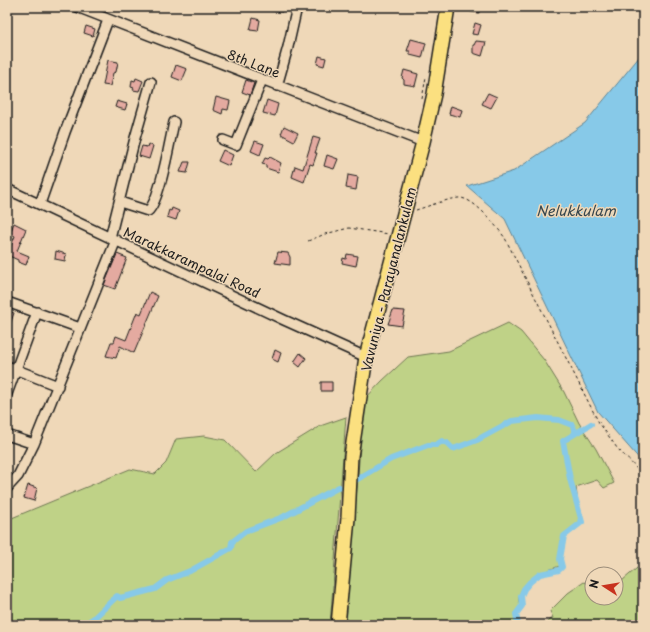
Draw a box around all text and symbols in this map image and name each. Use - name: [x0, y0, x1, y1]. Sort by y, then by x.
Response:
- street label: 8th Lane: [225, 44, 283, 82]
- street label: Vavuniya - Parayanalankulam: [356, 185, 420, 373]
- water label: Nelukkulam: [536, 200, 616, 221]
- street label: Marakkarampalai Road: [121, 222, 263, 302]
- north arrow: [584, 566, 624, 606]
- text: N: [585, 578, 603, 590]

